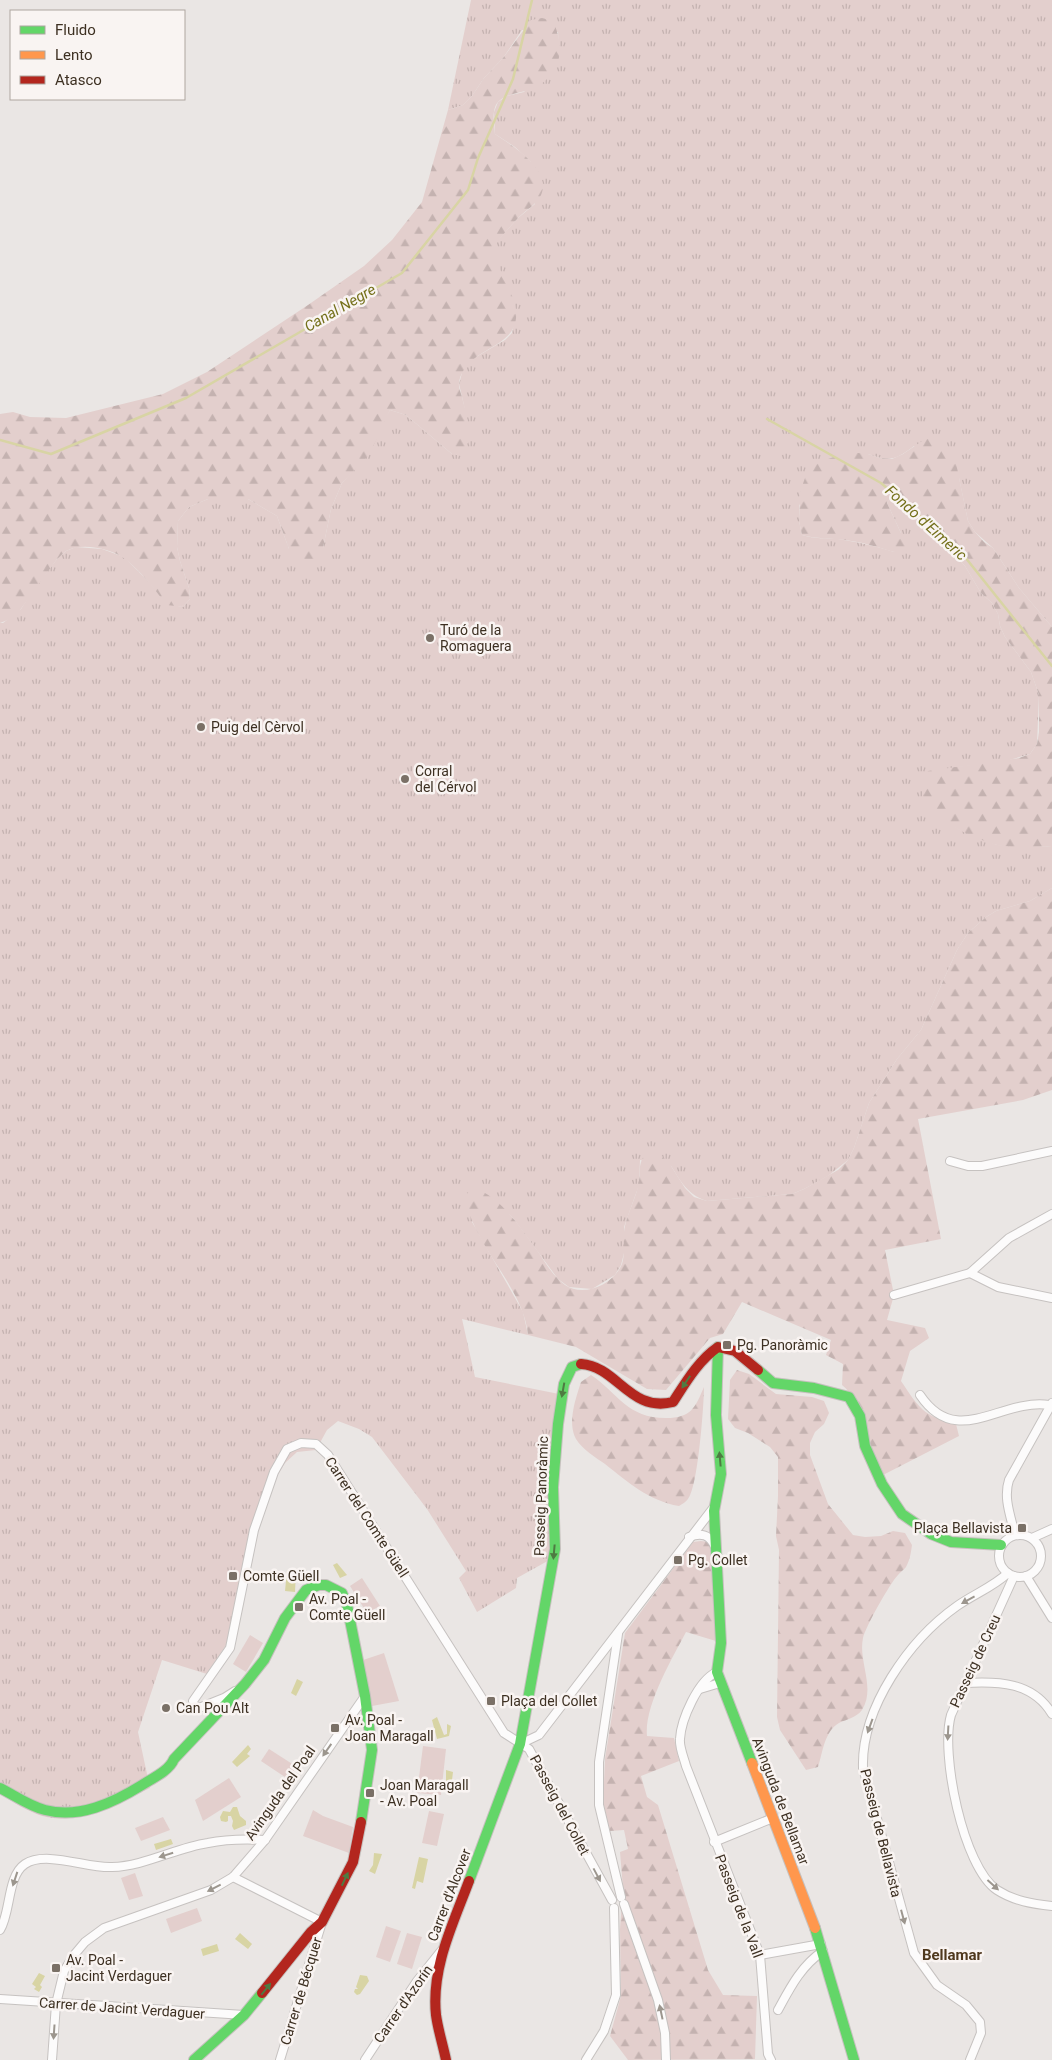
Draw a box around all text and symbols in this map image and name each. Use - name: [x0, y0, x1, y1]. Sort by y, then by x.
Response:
- legend: [10, 10, 185, 100]
- text: Fluido: [55, 21, 96, 39]
- text: Lento: [55, 46, 93, 64]
- text: Atasco: [55, 71, 102, 89]
- water label: Canal Negre: [301, 280, 379, 336]
- water label: Fondo d'Eimeric: [882, 482, 971, 565]
- place label: Turó de la Romaguera: [440, 622, 512, 654]
- marker: Turó de la Romaguera: [424, 632, 436, 644]
- place label: Puig del Cèrvol: [211, 719, 304, 735]
- marker: Puig del Cèrvol: [195, 721, 207, 733]
- place label: Corral del Cérvol: [415, 763, 477, 795]
- marker: Corral del Cérvol: [399, 773, 411, 785]
- place label: Pg. Panoràmic: [737, 1337, 828, 1353]
- marker: Pg. Panoràmic: [721, 1339, 733, 1351]
- one-way arrow: [681, 1376, 691, 1389]
- one-way arrow: [559, 1383, 567, 1399]
- street label: Passeig Panoràmic: [531, 1436, 551, 1556]
- one-way arrow: [716, 1451, 724, 1467]
- street label: Carrer del Comte Güell: [322, 1454, 412, 1580]
- place label: Plaça Bellavista: [914, 1520, 1012, 1536]
- marker: Plaça Bellavista: [1016, 1522, 1028, 1534]
- one-way arrow: [549, 1544, 557, 1560]
- place label: Pg. Collet: [688, 1552, 748, 1568]
- marker: Pg. Collet: [672, 1554, 684, 1566]
- place label: Comte Güell: [243, 1568, 319, 1584]
- marker: Comte Güell: [227, 1570, 239, 1582]
- place label: Av. Poal - Comte Güell: [309, 1591, 385, 1623]
- one-way arrow: [960, 1596, 975, 1604]
- marker: Av. Poal - Comte Güell: [293, 1601, 305, 1613]
- street label: Passeig de Creu: [946, 1612, 1004, 1710]
- place label: Plaça del Collet: [501, 1693, 598, 1709]
- marker: Plaça del Collet: [485, 1695, 497, 1707]
- place label: Can Pou Alt: [176, 1700, 249, 1716]
- marker: Can Pou Alt: [160, 1702, 172, 1714]
- place label: Av. Poal - Joan Maragall: [345, 1712, 434, 1744]
- one-way arrow: [866, 1718, 873, 1733]
- marker: Av. Poal - Joan Maragall: [329, 1722, 341, 1734]
- one-way arrow: [943, 1725, 951, 1741]
- street label: Avinguda de Bellamar: [749, 1735, 813, 1867]
- street label: Avinguda del Poal: [242, 1743, 318, 1843]
- one-way arrow: [322, 1743, 332, 1757]
- street label: Passeig del Collet: [527, 1752, 593, 1858]
- street label: Passeig de Bellavista: [857, 1767, 905, 1899]
- place label: Joan Maragall - Av. Poal: [380, 1777, 469, 1809]
- marker: Joan Maragall - Av. Poal: [364, 1787, 376, 1799]
- street label: Carrer d'Alcover: [424, 1846, 474, 1944]
- one-way arrow: [158, 1851, 173, 1859]
- street label: Passeig de la Vall: [712, 1852, 766, 1960]
- one-way arrow: [593, 1869, 602, 1882]
- one-way arrow: [11, 1872, 19, 1887]
- one-way arrow: [341, 1872, 349, 1886]
- one-way arrow: [986, 1880, 999, 1891]
- one-way arrow: [207, 1884, 221, 1892]
- one-way arrow: [899, 1910, 907, 1925]
- street label: Carrer de Bécquer: [277, 1935, 325, 2047]
- district label: Bellamar: [922, 1946, 983, 1964]
- place label: Av. Poal - Jacint Verdaguer: [66, 1952, 172, 1984]
- marker: Av. Poal - Jacint Verdaguer: [50, 1962, 62, 1974]
- street label: Carrer d'Azorín: [370, 1962, 436, 2046]
- one-way arrow: [260, 1983, 271, 1996]
- street label: Carrer de Jacint Verdaguer: [38, 1994, 206, 2022]
- one-way arrow: [657, 2004, 665, 2019]
- one-way arrow: [50, 2024, 58, 2040]

